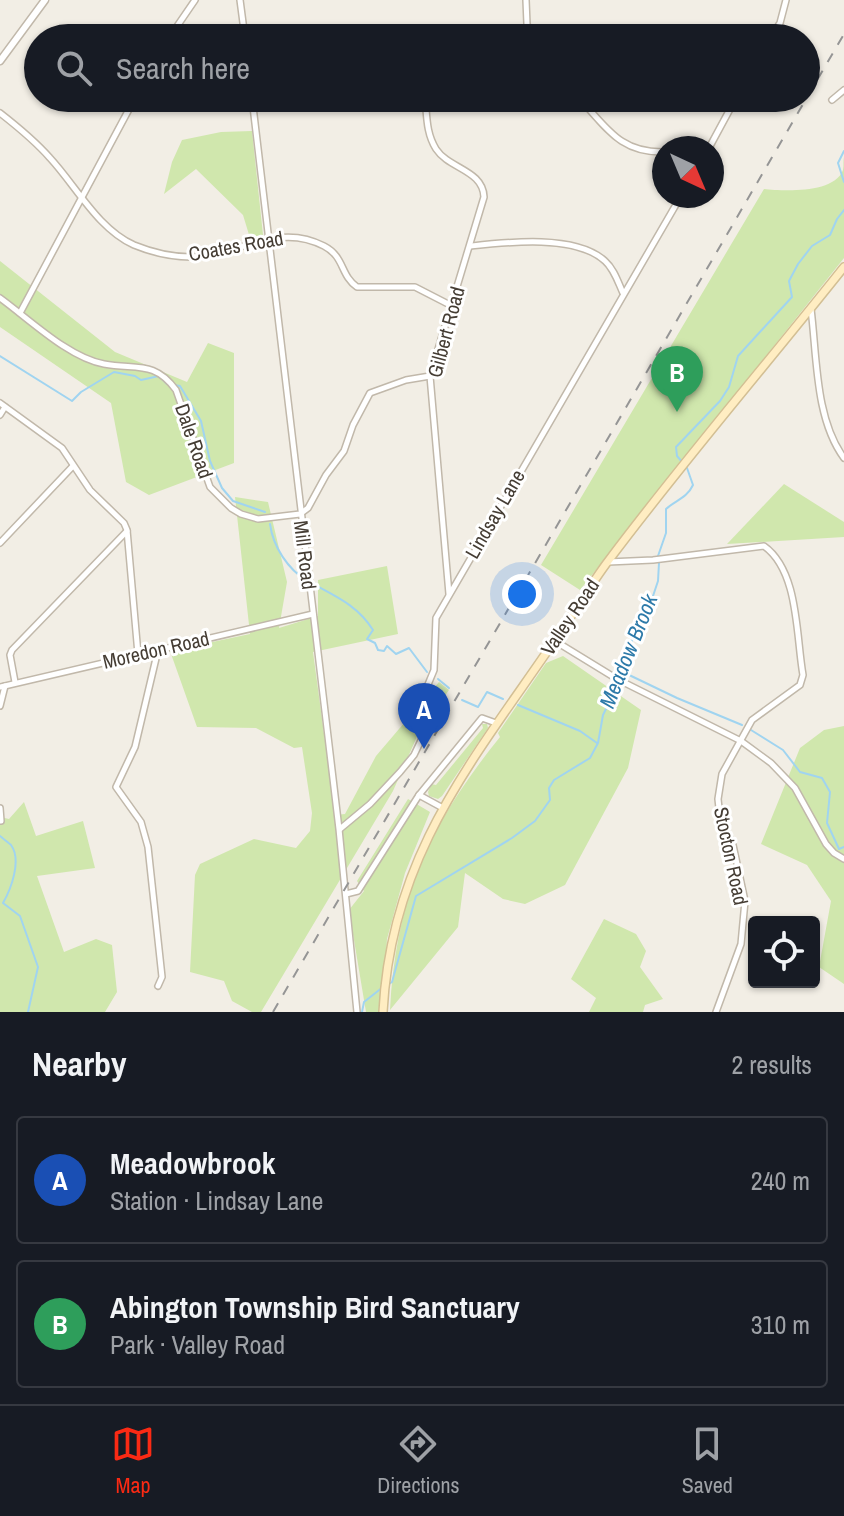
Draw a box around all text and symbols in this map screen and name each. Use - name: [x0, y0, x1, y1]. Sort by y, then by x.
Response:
- search box: [24, 24, 820, 112]
- icon: search: [52, 46, 96, 90]
- text: Search here: [116, 48, 250, 88]
- north arrow: [652, 136, 724, 208]
- street label: Coates Road: [186, 224, 285, 267]
- street label: Gilbert Road: [420, 283, 471, 380]
- pin: B: [651, 346, 703, 412]
- street label: Dale Road: [169, 400, 220, 482]
- street label: Lindsay Lane: [458, 464, 531, 563]
- street label: Mill Road: [288, 519, 323, 591]
- street label: Valley Road: [534, 573, 605, 660]
- your location: [502, 574, 542, 614]
- water label: Meadow Brook: [592, 589, 665, 712]
- street label: Moredon Road: [100, 624, 212, 675]
- pin: A: [398, 683, 450, 749]
- street label: Stocton Road: [708, 804, 755, 907]
- map controls: [748, 916, 820, 988]
- button: locate: [748, 916, 820, 988]
- text: Nearby: [32, 1041, 127, 1087]
- text: 2 results: [731, 1047, 812, 1082]
- text: Meadowbrook: [110, 1143, 275, 1183]
- text: A: [52, 1163, 68, 1198]
- text: 240 m: [751, 1163, 810, 1198]
- text: Station · Lindsay Lane: [110, 1183, 323, 1218]
- text: Abington Township Bird Sanctuary: [110, 1287, 520, 1327]
- text: B: [52, 1307, 68, 1342]
- text: 310 m: [751, 1307, 810, 1342]
- text: Park · Valley Road: [110, 1327, 285, 1362]
- tab: Map: [111, 1422, 155, 1500]
- tab: Directions: [377, 1422, 460, 1500]
- tab: Saved: [682, 1422, 733, 1500]

